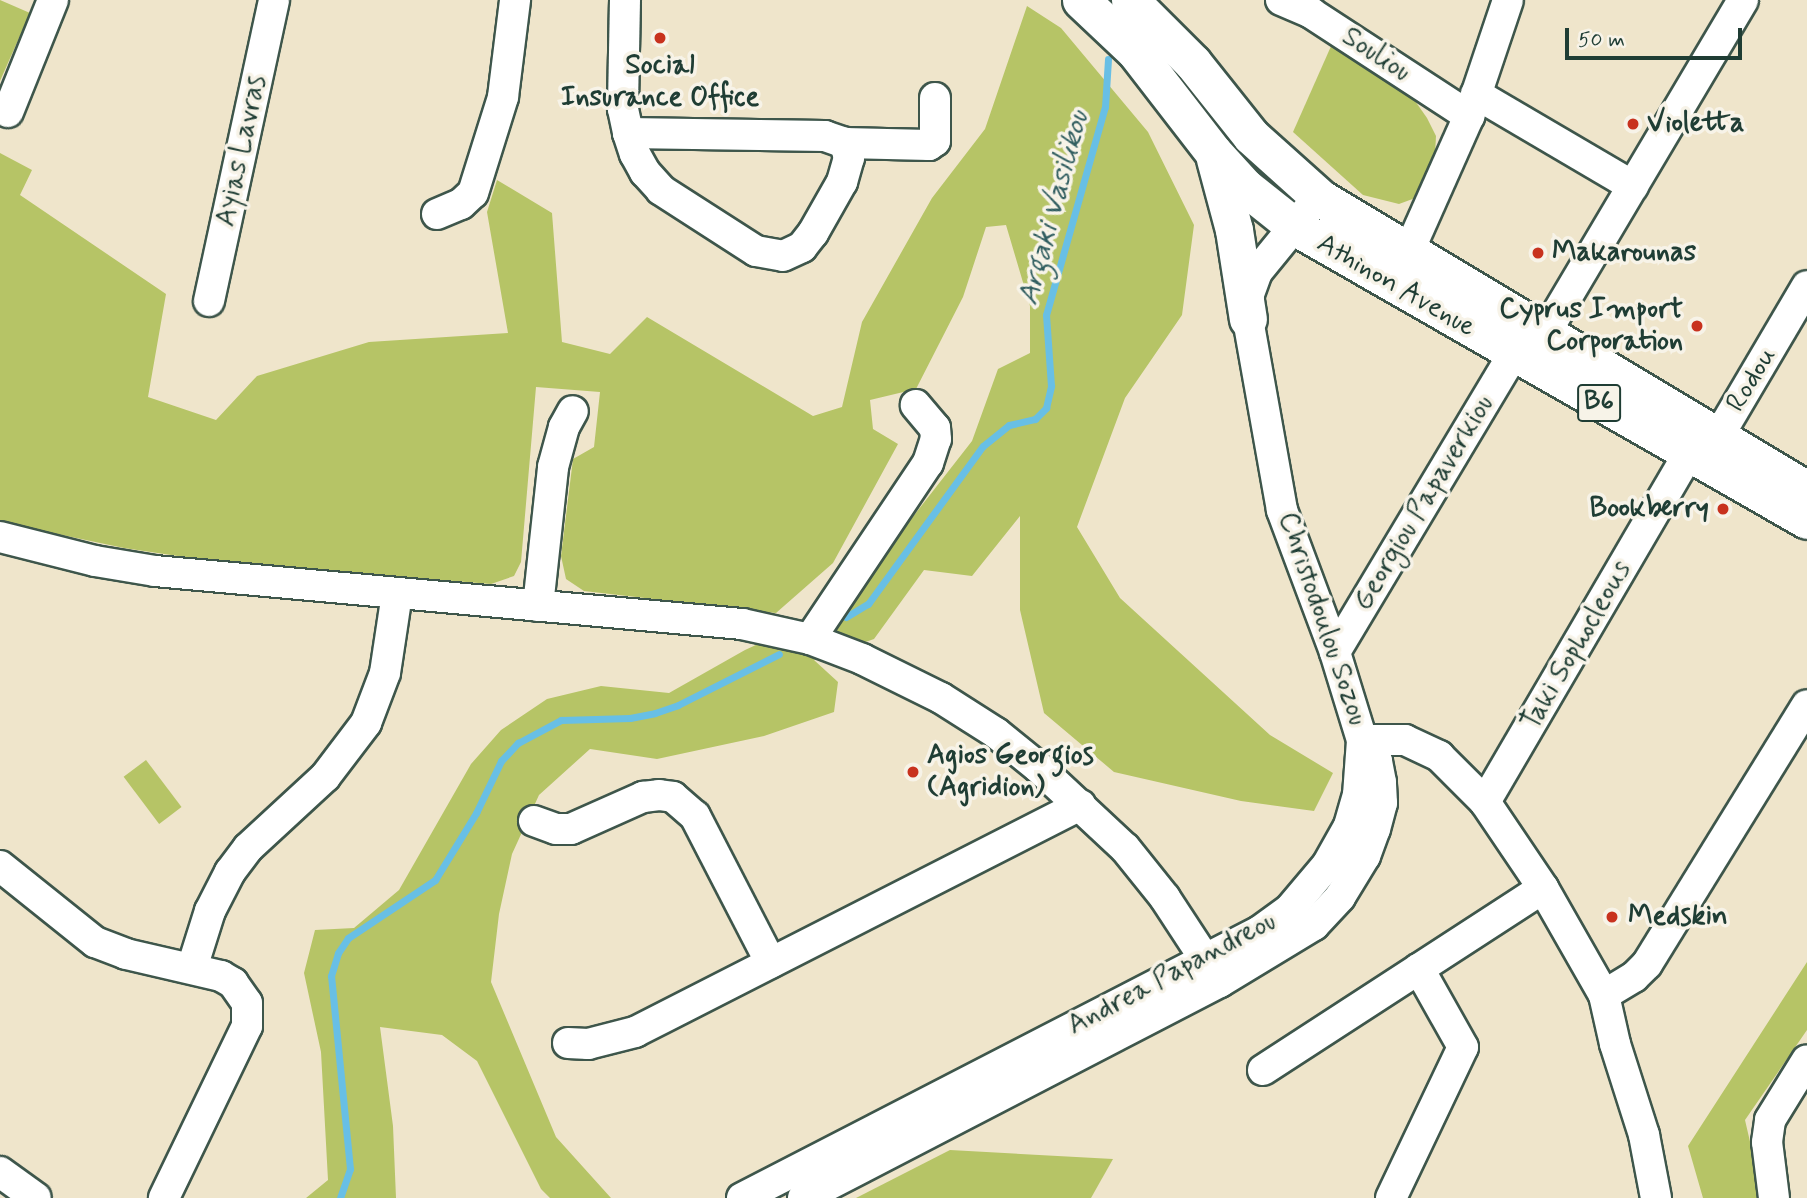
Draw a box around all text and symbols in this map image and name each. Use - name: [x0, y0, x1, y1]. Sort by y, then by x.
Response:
- scale bar: [1569, 14, 1746, 58]
- street label: Souliou: [1335, 20, 1417, 90]
- text: 50 m: [1578, 26, 1625, 54]
- marker: Social Insurance Office: [652, 30, 668, 46]
- place label: Social Insurance Office: [560, 49, 760, 115]
- street label: Ayias Lavras: [209, 70, 275, 232]
- water label: Argaki Vasilikou: [1011, 107, 1097, 309]
- place label: Violetta: [1647, 107, 1744, 141]
- marker: Violetta: [1625, 116, 1641, 132]
- street label: Athinon Avenue: [1308, 225, 1484, 347]
- place label: Makarounas: [1552, 236, 1696, 270]
- marker: Makarounas: [1530, 245, 1546, 261]
- place label: Cyprus Import Corporation: [1502, 293, 1683, 359]
- marker: Cyprus Import Corporation: [1689, 318, 1705, 334]
- street label: Rodou: [1720, 342, 1784, 418]
- road number: B6: [1576, 380, 1622, 426]
- street label: Georgiou Papaverkiou: [1346, 389, 1502, 617]
- place label: Bookberry: [1589, 492, 1709, 526]
- marker: Bookberry: [1715, 501, 1731, 517]
- street label: Christodoulou Sozou: [1269, 505, 1375, 733]
- street label: Taki Sophocleous: [1514, 554, 1640, 738]
- place label: Agios Georgios (Agridion): [927, 739, 1093, 805]
- marker: Agios Georgios (Agridion): [905, 764, 921, 780]
- place label: Medskin: [1628, 900, 1728, 934]
- street label: Andrea Papandreou: [1062, 905, 1282, 1043]
- marker: Medskin: [1602, 907, 1622, 927]

